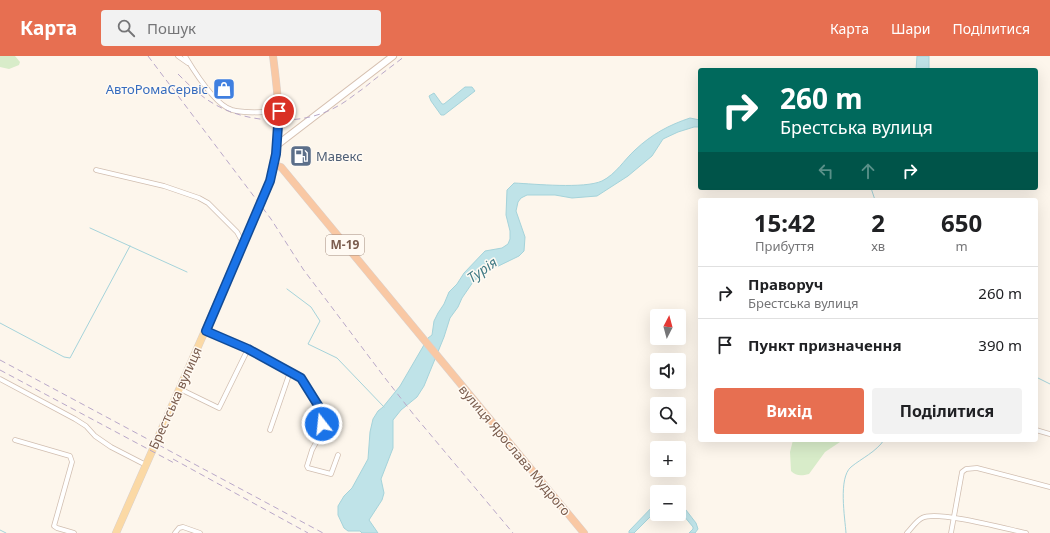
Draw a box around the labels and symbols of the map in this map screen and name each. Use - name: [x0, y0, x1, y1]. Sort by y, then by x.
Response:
- shop icon: АвтоРомаСервіс: [211, 76, 237, 102]
- place label: АвтоРомаСервіс: [106, 80, 208, 98]
- pin: [262, 94, 296, 128]
- fuel station icon: Мавекс: [288, 143, 314, 169]
- place label: Мавекс: [316, 147, 363, 165]
- road number: М-19: [326, 235, 364, 255]
- water label: Турія: [463, 252, 501, 287]
- north arrow: [650, 309, 686, 345]
- street label: Брестська вулиця: [144, 344, 206, 452]
- street label: вулиця Ярослава Мудрого: [455, 381, 575, 519]
- position arrow: [301, 403, 343, 445]

